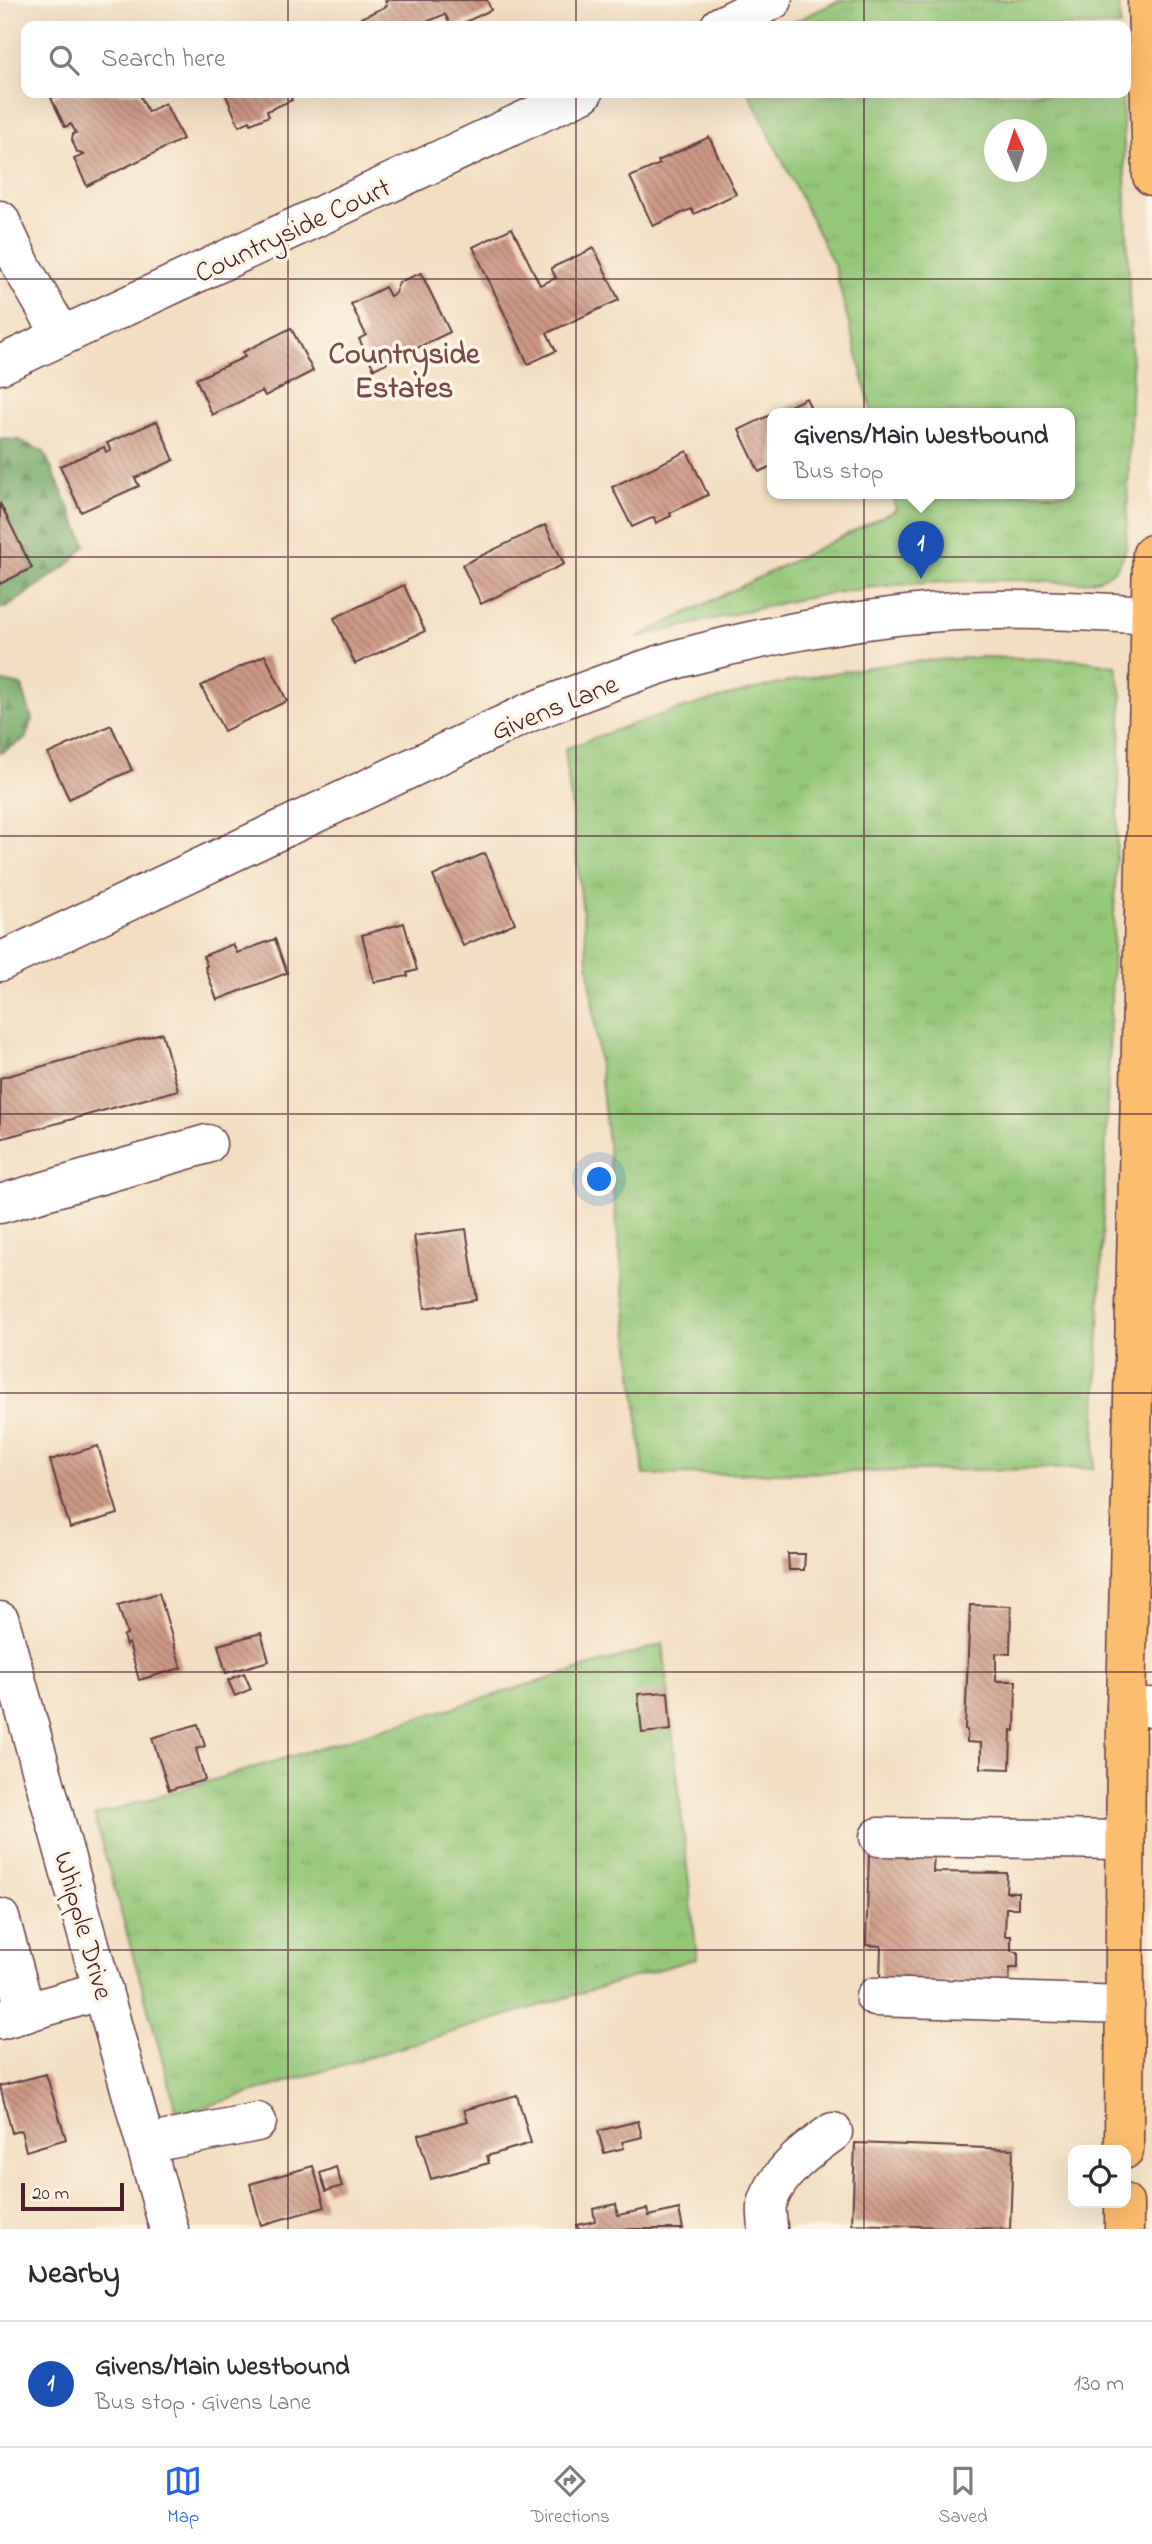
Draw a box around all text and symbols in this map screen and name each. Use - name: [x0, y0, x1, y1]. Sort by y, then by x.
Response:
- search box: [21, 21, 1131, 98]
- icon: search: [45, 41, 83, 79]
- text: Search here: [101, 41, 226, 79]
- north arrow: [984, 119, 1047, 182]
- street label: Countryside Court: [189, 169, 398, 296]
- district label: Countryside Estates: [329, 334, 481, 412]
- popup: [767, 408, 1075, 499]
- text: Givens/Main Westbound: [794, 418, 1048, 456]
- text: Bus stop: [794, 456, 884, 489]
- pin: 1: [898, 521, 944, 579]
- street label: Givens Lane: [486, 665, 625, 753]
- your location: [582, 1162, 616, 1196]
- street label: Whipple Drive: [41, 1847, 122, 2005]
- map controls: [1068, 2145, 1131, 2208]
- button: locate: [1068, 2145, 1131, 2208]
- scale bar: [21, 2180, 124, 2212]
- text: 20 m: [32, 2181, 69, 2208]
- text: Nearby: [28, 2253, 120, 2297]
- text: Givens/Main Westbound: [95, 2349, 350, 2387]
- text: 1: [47, 2368, 55, 2401]
- text: 130 m: [1074, 2368, 1124, 2401]
- text: Bus stop · Givens Lane: [95, 2387, 311, 2420]
- tab: Map: [164, 2462, 202, 2531]
- tab: Directions: [531, 2462, 610, 2531]
- tab: Saved: [938, 2462, 988, 2531]

